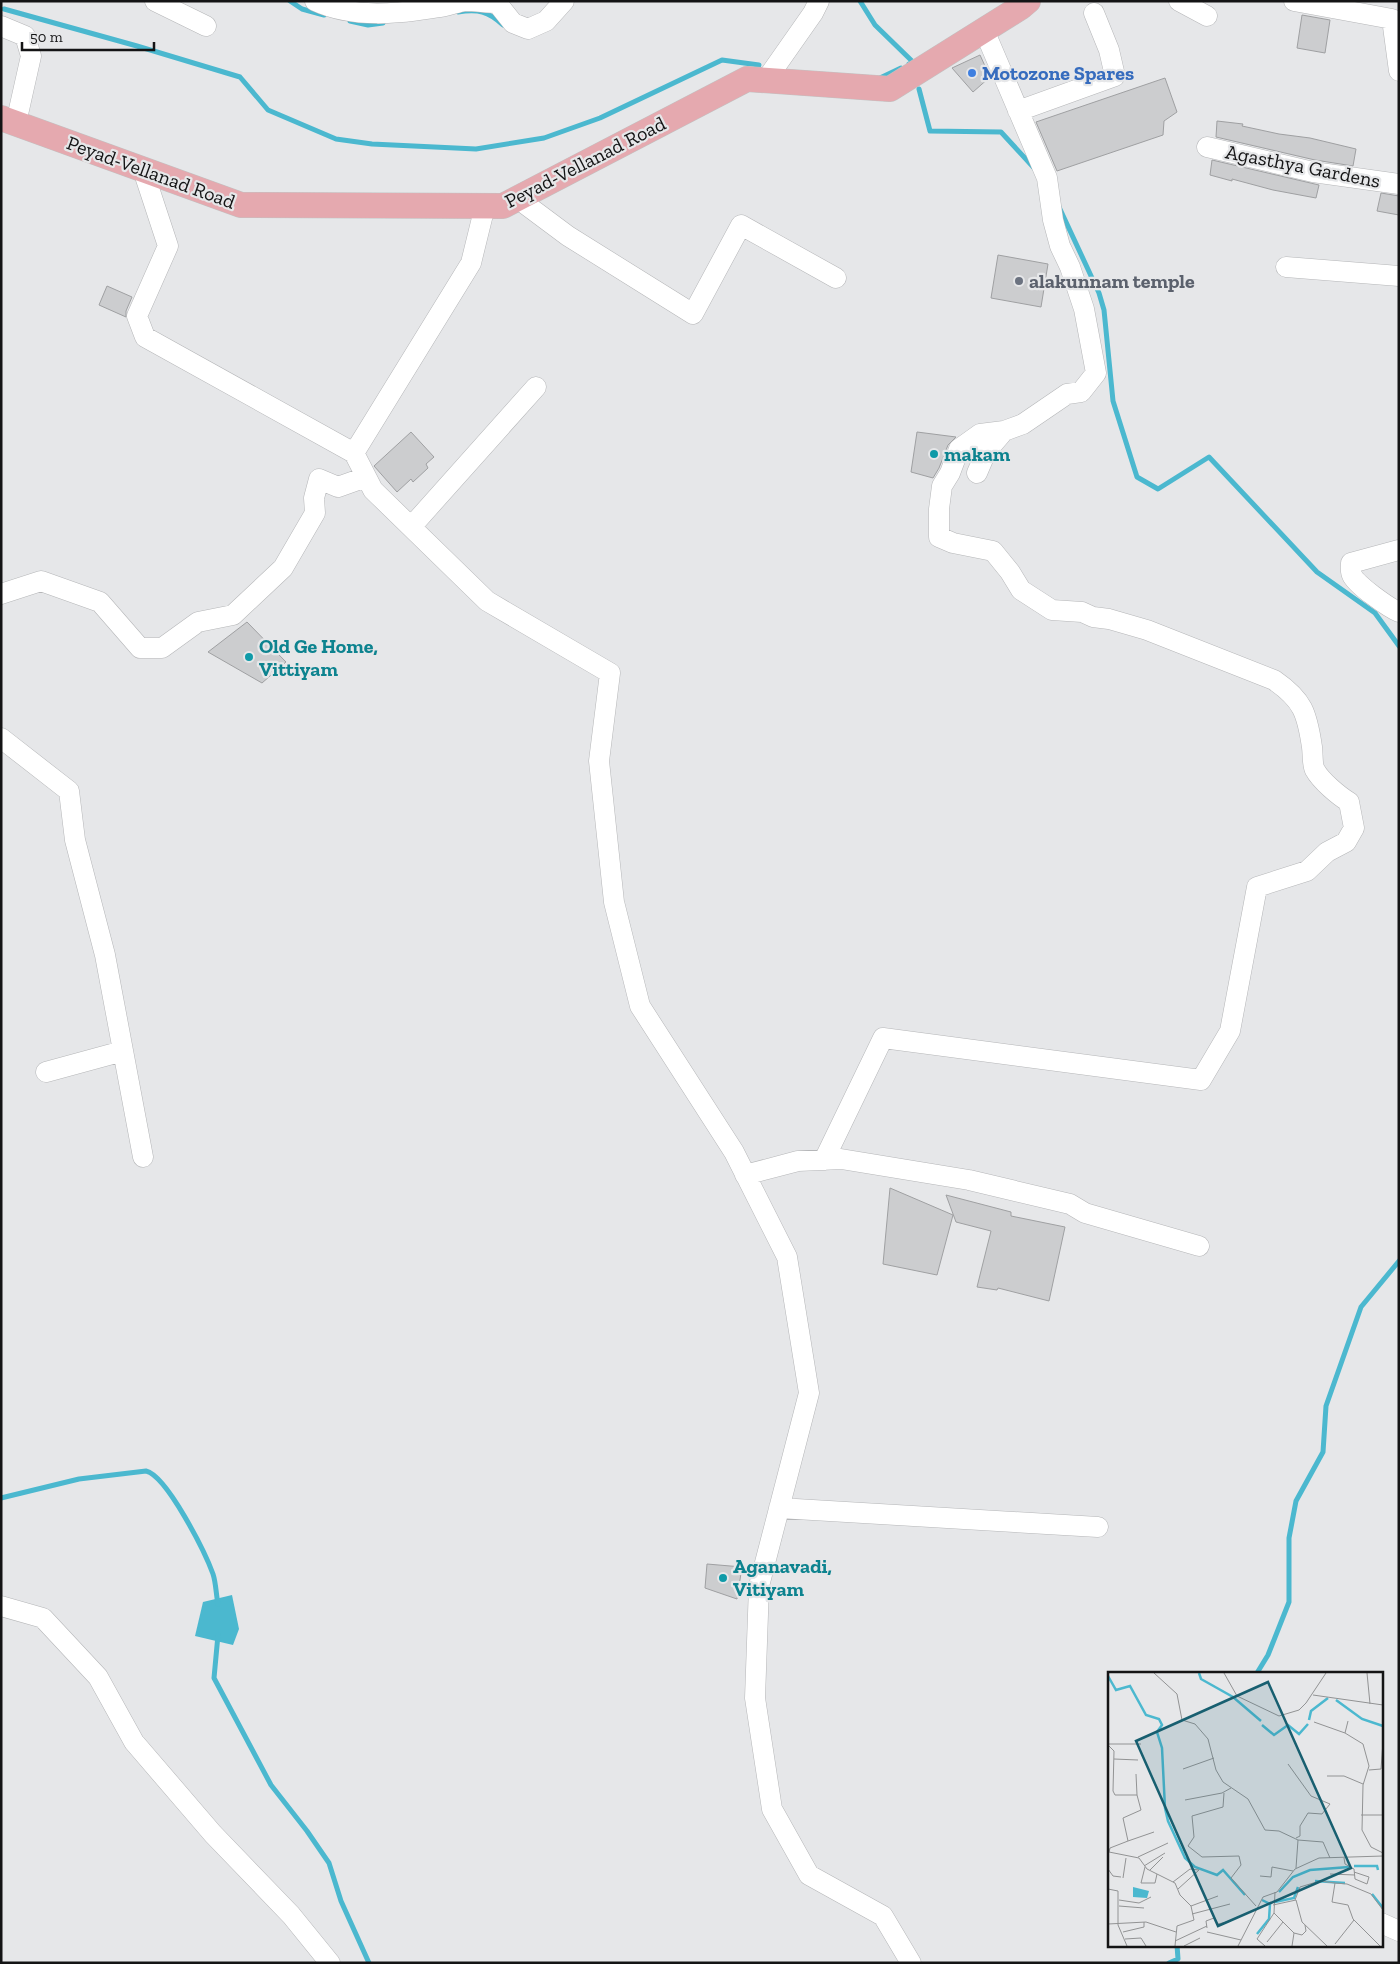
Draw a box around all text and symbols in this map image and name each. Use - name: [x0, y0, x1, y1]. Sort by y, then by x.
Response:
- scale bar: [22, 20, 155, 52]
- text: 50 m: [30, 28, 63, 46]
- place label: Motozone Spares: [982, 61, 1134, 85]
- marker: Motozone Spares: [966, 67, 978, 79]
- street label: Peyad-Vellanad Road: [501, 111, 669, 213]
- street label: Peyad-Vellanad Road: [64, 130, 238, 214]
- street label: Agasthya Gardens: [1224, 139, 1382, 193]
- place label: alakunnam temple: [1029, 269, 1195, 293]
- marker: alakunnam temple: [1013, 275, 1025, 287]
- place label: makam: [944, 442, 1011, 466]
- marker: makam: [928, 448, 940, 460]
- place label: Old Ge Home, Vittiyam: [259, 634, 378, 681]
- marker: Old Ge Home, Vittiyam: [243, 651, 255, 663]
- place label: Aganavadi, Vitiyam: [733, 1554, 832, 1601]
- marker: Aganavadi, Vitiyam: [717, 1572, 729, 1584]
- inset map: [1108, 1672, 1382, 1946]

